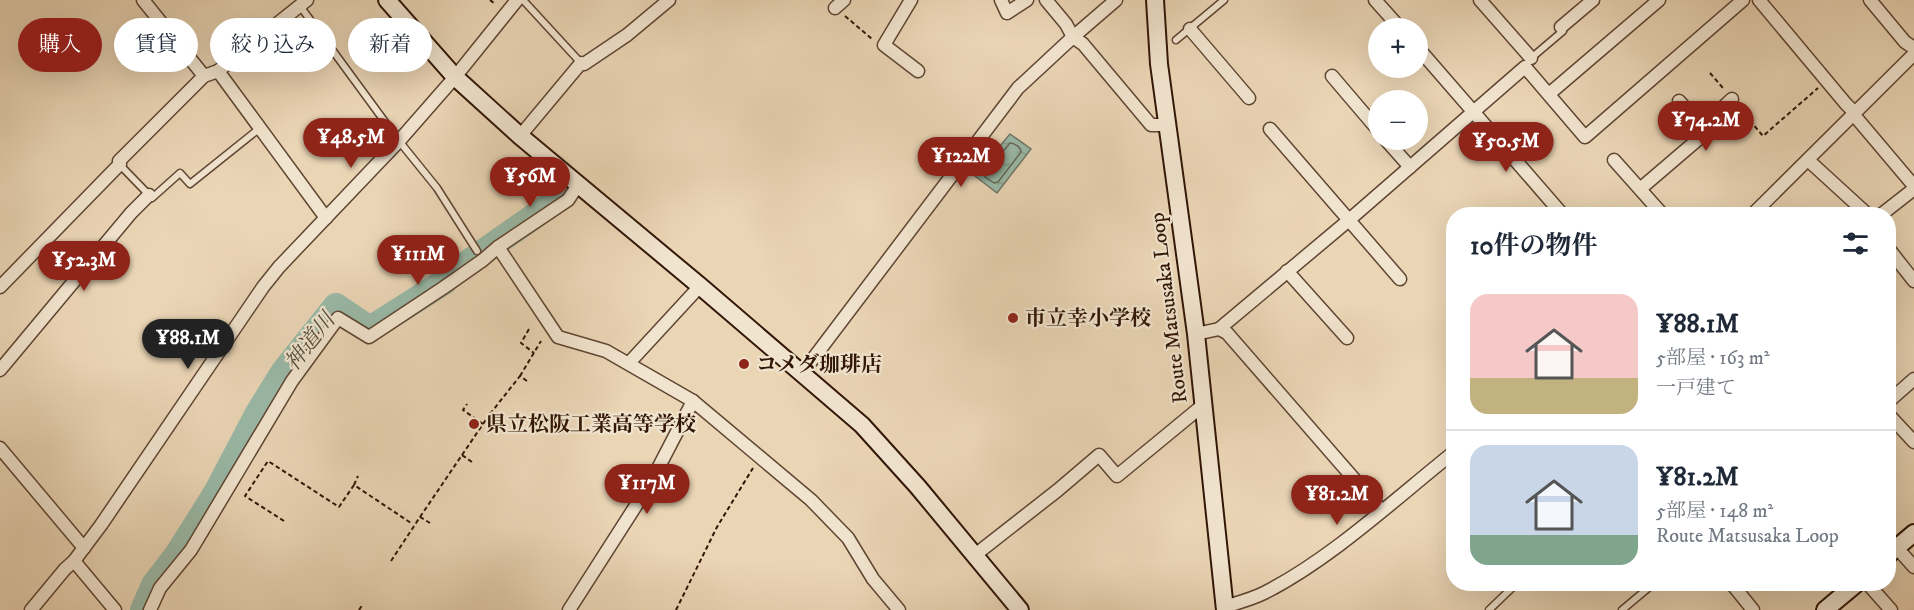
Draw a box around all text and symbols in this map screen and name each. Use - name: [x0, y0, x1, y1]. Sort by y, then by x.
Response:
- chip: 購入: [18, 18, 102, 72]
- chip: 賃貸: [114, 18, 198, 72]
- chip: 絞り込み: [210, 18, 336, 72]
- chip: 新着: [348, 18, 432, 72]
- map controls: [1368, 18, 1428, 150]
- button: +: [1368, 18, 1428, 78]
- button: −: [1368, 90, 1428, 150]
- pin: ¥74.2M: [1657, 101, 1755, 152]
- text: ¥74.2M: [1672, 108, 1740, 133]
- pin: ¥48.5M: [302, 118, 400, 169]
- pin: ¥50.5M: [1457, 122, 1555, 173]
- text: ¥48.5M: [317, 125, 385, 150]
- text: ¥50.5M: [1473, 129, 1539, 154]
- pin: ¥122M: [919, 137, 1003, 188]
- text: ¥122M: [932, 144, 990, 169]
- pin: ¥56M: [494, 157, 566, 208]
- text: ¥56M: [504, 164, 556, 189]
- street label: Route Matsusaka Loop: [1144, 211, 1194, 405]
- icon: filters: [1839, 227, 1872, 260]
- text: 10件の物件: [1470, 230, 1597, 263]
- pin: ¥111M: [376, 235, 460, 286]
- pin: ¥52.3M: [35, 241, 133, 292]
- text: ¥111M: [391, 242, 445, 267]
- text: ¥52.3M: [52, 248, 116, 273]
- water label: 神道川: [279, 306, 342, 376]
- place label: 市立幸小学校: [1025, 306, 1151, 332]
- text: ¥88.1M: [1656, 308, 1739, 341]
- marker: 市立幸小学校: [1006, 311, 1020, 325]
- icon: home: [1518, 318, 1590, 390]
- pin: ¥88.1M: [139, 319, 237, 370]
- text: ¥88.1M: [156, 326, 220, 351]
- text: 5部屋 · 163 m²: [1656, 346, 1770, 371]
- place label: コメダ珈琲店: [756, 352, 882, 378]
- marker: コメダ珈琲店: [737, 357, 751, 371]
- text: 一戸建て: [1656, 376, 1736, 401]
- place label: 県立松阪工業高等学校: [486, 412, 696, 438]
- marker: 県立松阪工業高等学校: [467, 417, 481, 431]
- text: ¥81.2M: [1656, 461, 1739, 494]
- pin: ¥117M: [605, 464, 689, 515]
- icon: home: [1518, 469, 1590, 541]
- text: ¥117M: [619, 471, 675, 496]
- pin: ¥81.2M: [1288, 475, 1386, 526]
- text: ¥81.2M: [1305, 482, 1369, 507]
- text: 5部屋 · 148 m²: [1656, 499, 1773, 524]
- text: Route Matsusaka Loop: [1656, 524, 1839, 549]

